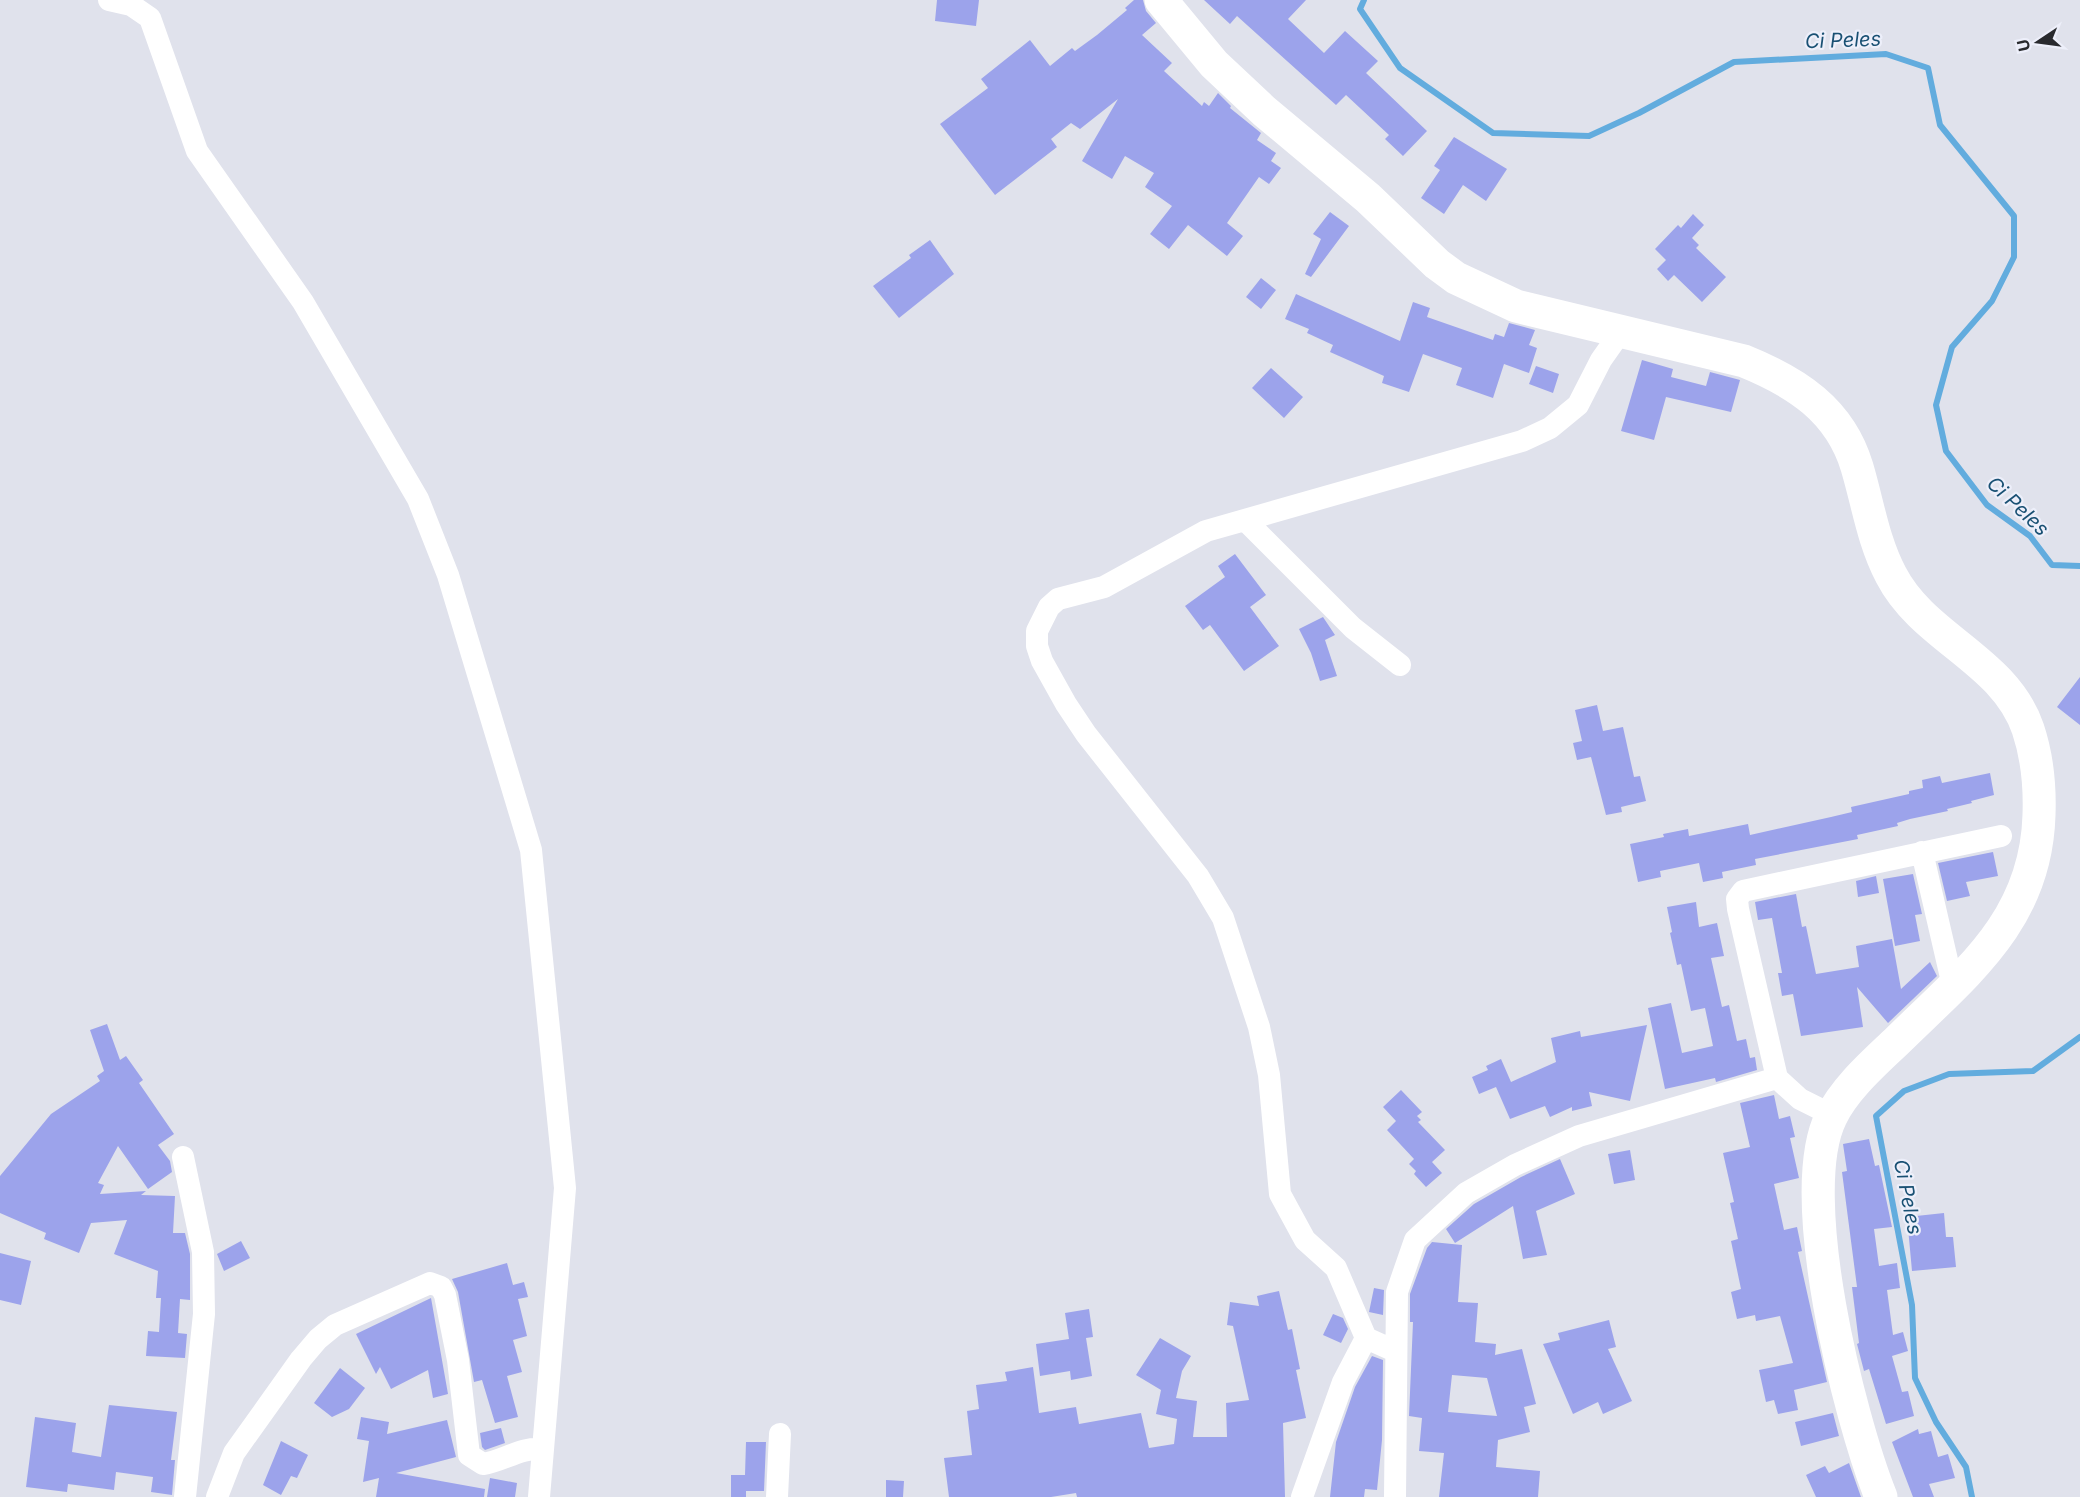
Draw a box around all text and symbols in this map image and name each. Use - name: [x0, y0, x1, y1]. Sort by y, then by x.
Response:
- north arrow: [2008, 12, 2068, 72]
- water label: Ci Peles: [1805, 27, 1881, 53]
- text: U: [2012, 37, 2034, 53]
- water label: Ci Peles: [1982, 471, 2054, 541]
- water label: Ci Peles: [1889, 1157, 1927, 1237]

